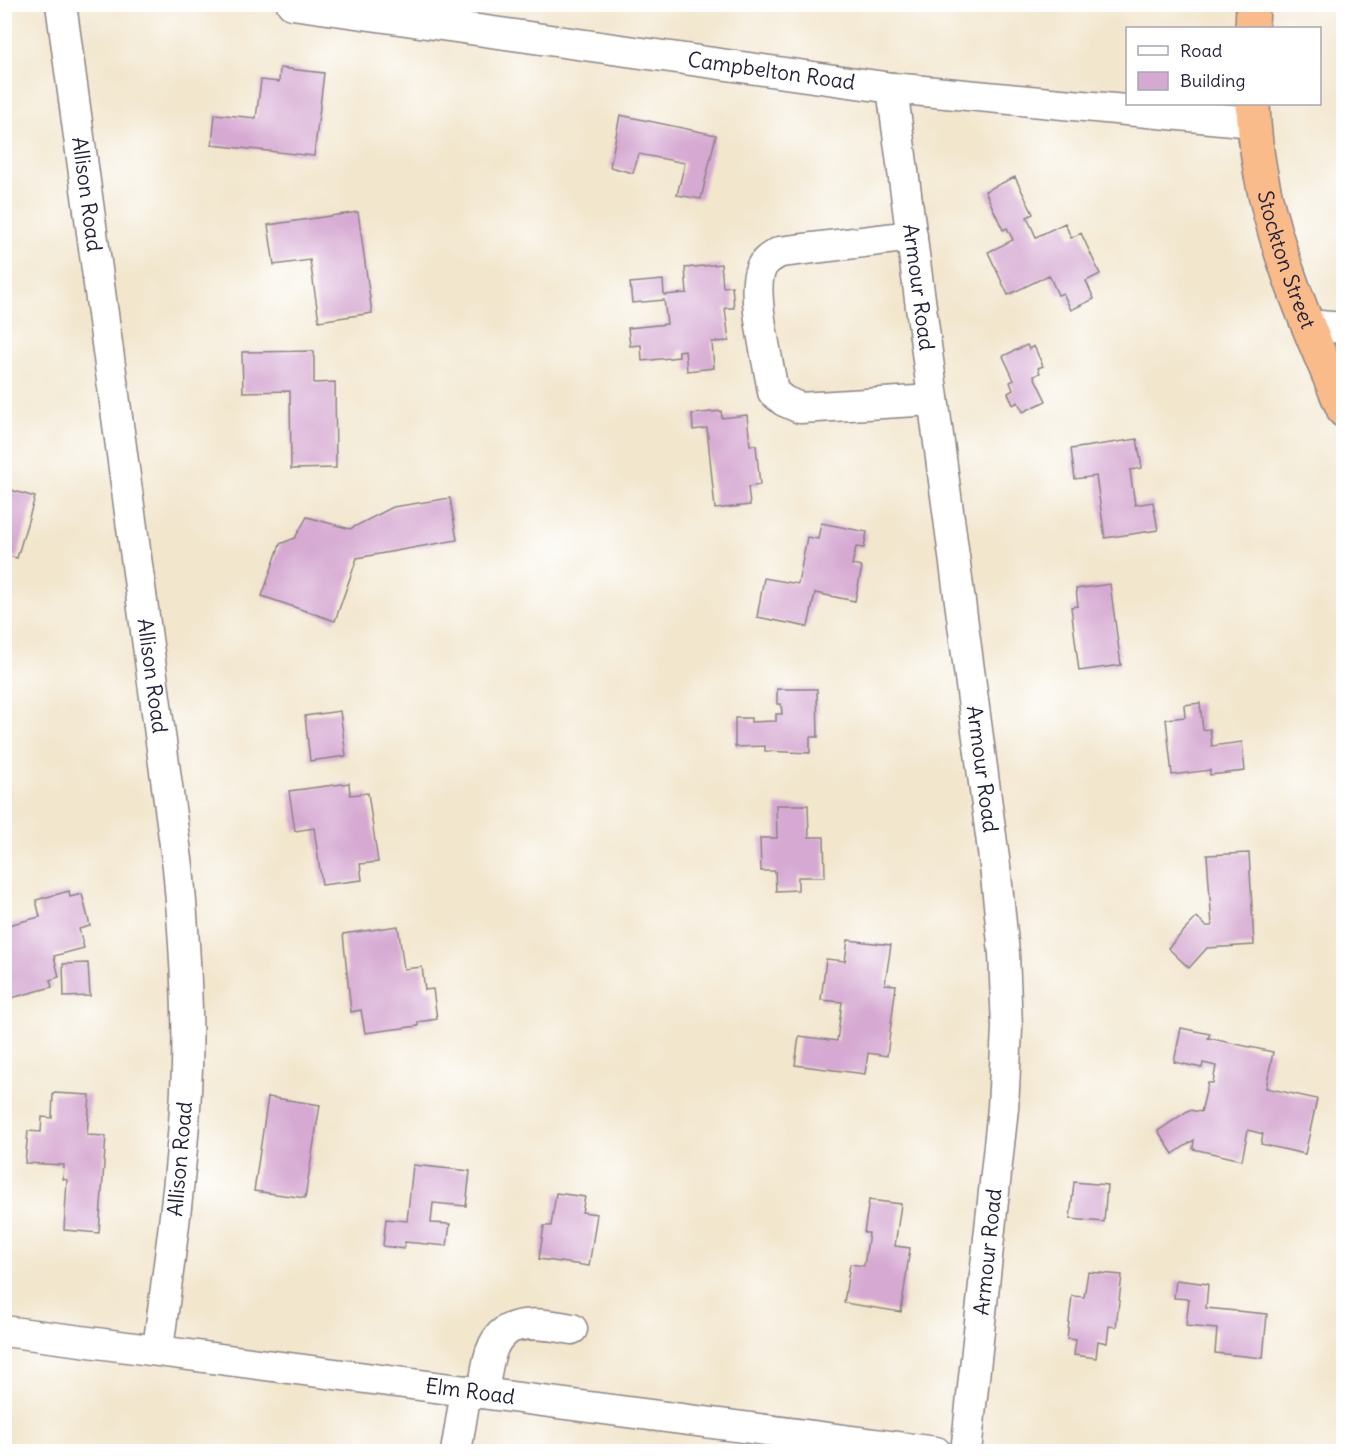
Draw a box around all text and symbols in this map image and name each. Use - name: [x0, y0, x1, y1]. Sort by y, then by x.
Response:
- legend: [1126, 27, 1321, 105]
- text: Road: [1180, 39, 1223, 62]
- street label: Campbelton Road: [686, 46, 857, 96]
- text: Building: [1180, 69, 1245, 92]
- street label: Allison Road: [66, 135, 108, 253]
- street label: Stockton Street: [1252, 188, 1322, 333]
- street label: Armour Road: [897, 222, 941, 352]
- street label: Allison Road: [131, 617, 174, 735]
- street label: Armour Road: [961, 704, 1004, 834]
- street label: Allison Road: [161, 1100, 198, 1218]
- street label: Armour Road: [967, 1187, 1008, 1317]
- street label: Elm Road: [424, 1372, 516, 1410]

